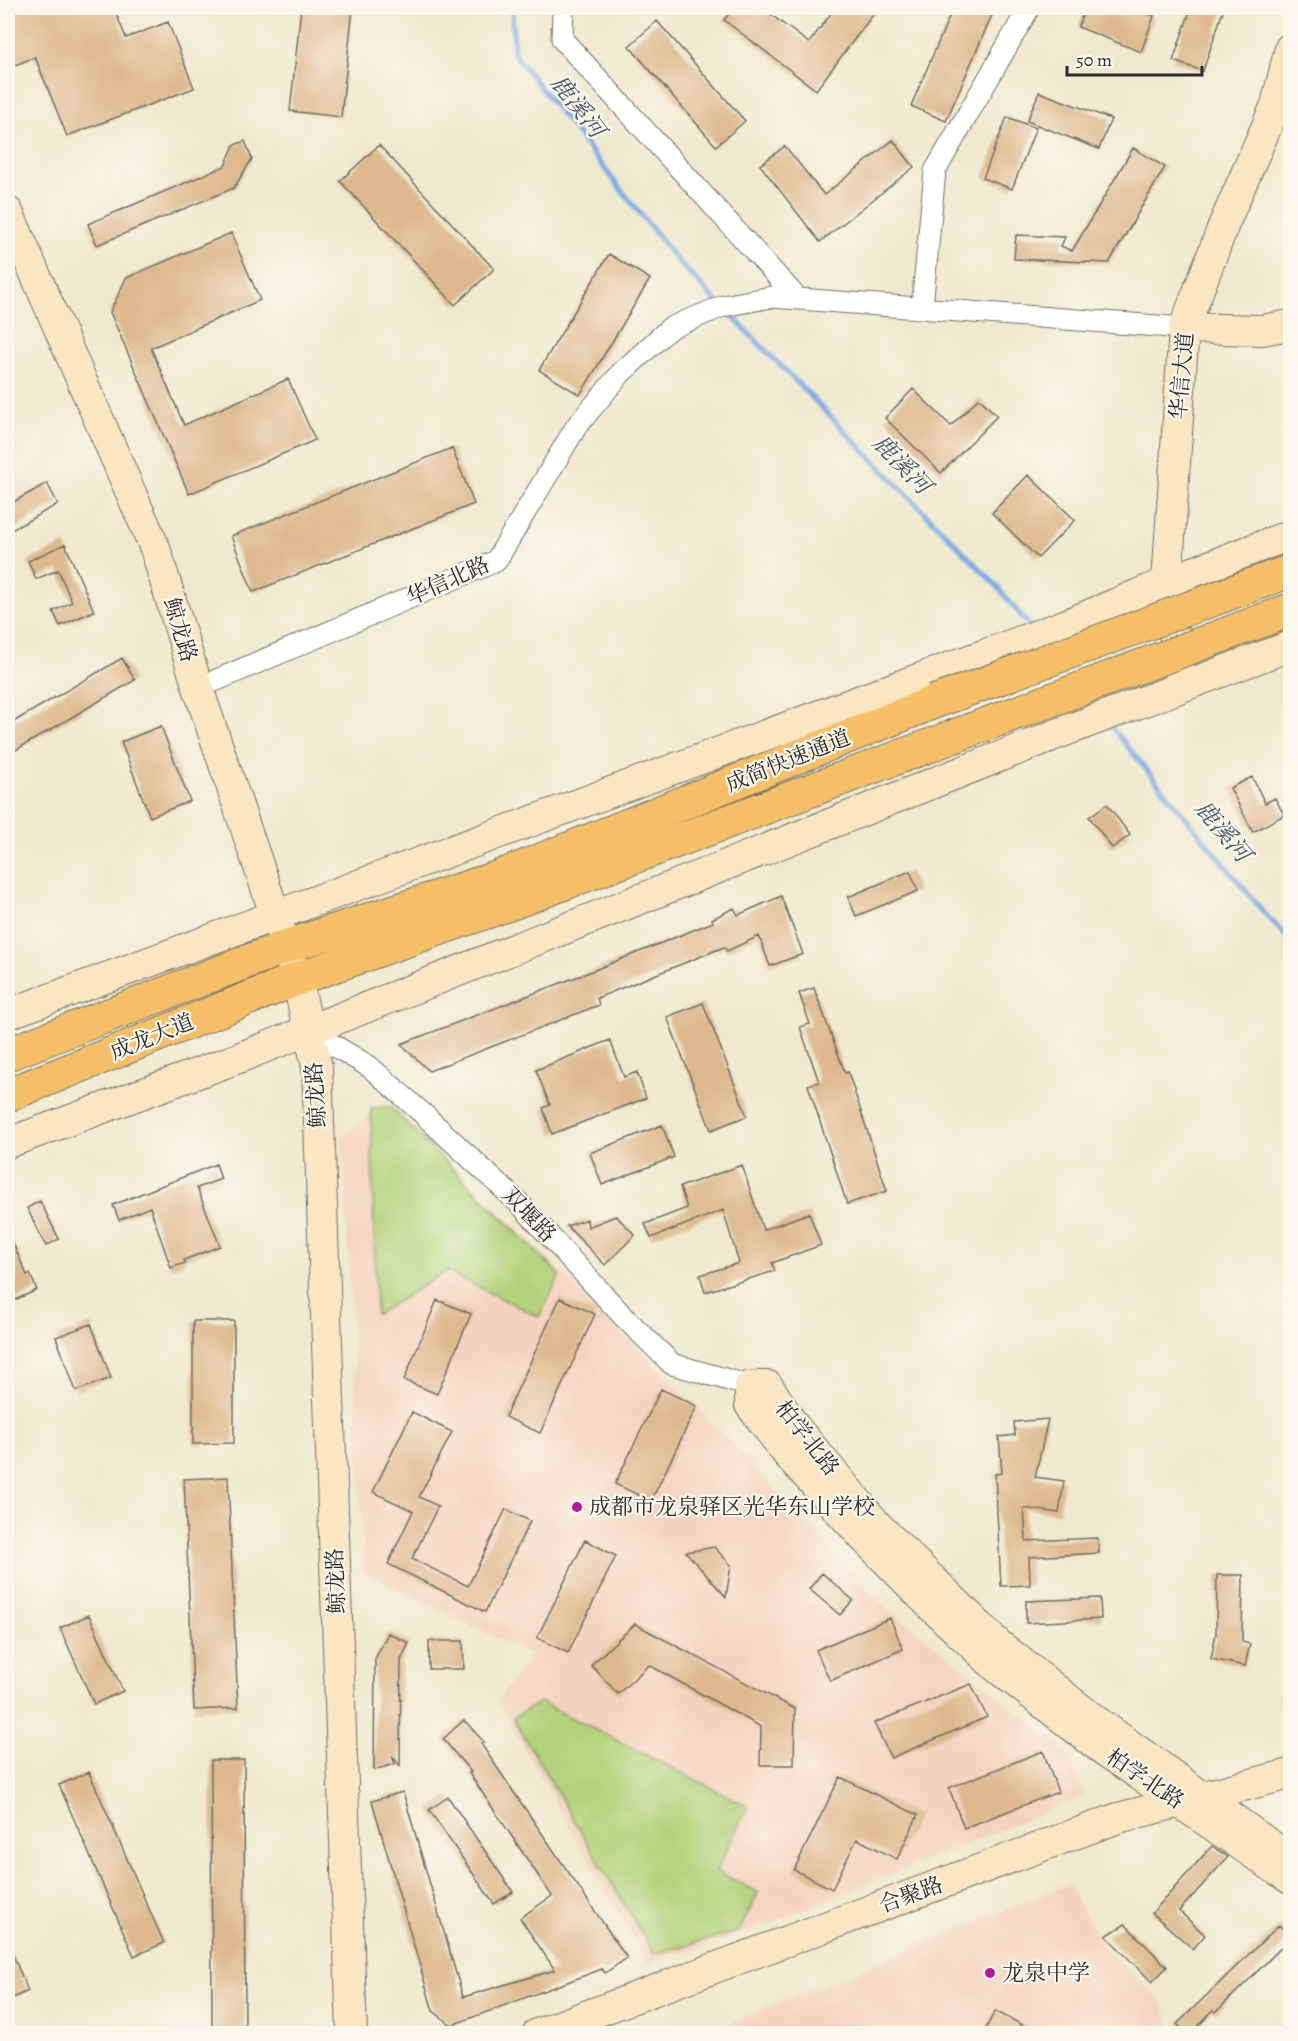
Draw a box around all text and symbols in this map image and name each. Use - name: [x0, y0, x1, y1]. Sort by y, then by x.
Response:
- scale bar: [1067, 39, 1202, 77]
- text: 50 m: [1076, 48, 1112, 72]
- water label: 鹿溪河: [543, 68, 615, 147]
- street label: 华信大道: [1163, 331, 1201, 421]
- water label: 鹿溪河: [865, 427, 941, 504]
- street label: 华信北路: [402, 549, 494, 613]
- street label: 鲸龙路: [156, 594, 204, 666]
- street label: 成简快速通道: [721, 722, 855, 800]
- water label: 鹿溪河: [1188, 793, 1261, 872]
- street label: 成龙大道: [106, 1007, 198, 1067]
- street label: 鲸龙路: [299, 1061, 333, 1129]
- street label: 双堰路: [495, 1181, 563, 1249]
- street label: 柏学北路: [768, 1394, 846, 1482]
- place label: 成都市龙泉驿区光华东山学校: [589, 1492, 875, 1522]
- marker: 成都市龙泉驿区光华东山学校: [570, 1500, 584, 1514]
- street label: 鲸龙路: [320, 1547, 352, 1615]
- street label: 柏学北路: [1100, 1742, 1190, 1816]
- street label: 合聚路: [875, 1870, 947, 1920]
- place label: 龙泉中学: [1002, 1958, 1090, 1988]
- marker: 龙泉中学: [983, 1966, 997, 1980]

